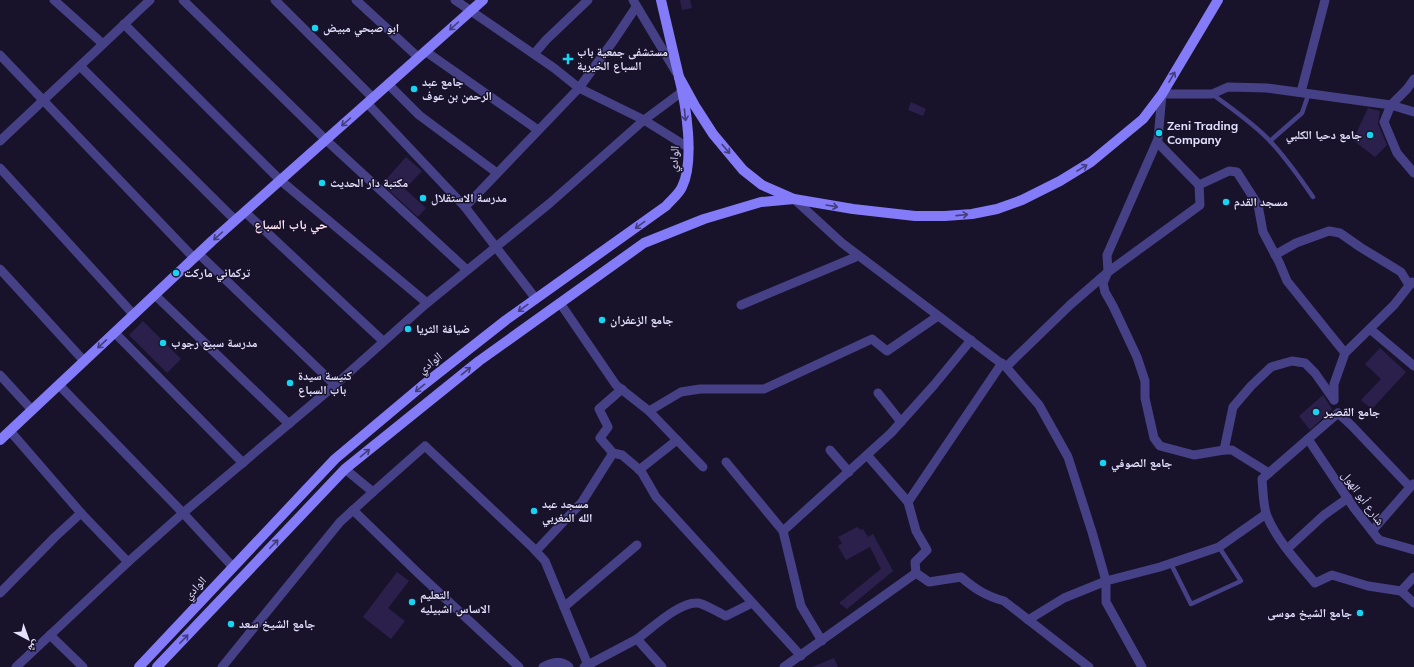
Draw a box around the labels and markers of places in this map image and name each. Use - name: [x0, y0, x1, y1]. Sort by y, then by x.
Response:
- place label: ابو صبحي مبيض: [323, 20, 399, 38]
- marker: ابو صبحي مبيض: [310, 23, 320, 33]
- place label: مستشفى جمعية باب السباع الخيرية: [577, 44, 668, 74]
- marker: مستشفى جمعية باب السباع الخيرية: [562, 53, 574, 65]
- place label: جامع عبد الرحمن بن عوف: [422, 74, 492, 104]
- marker: جامع عبد الرحمن بن عوف: [409, 84, 419, 94]
- place label: Zeni Trading Company: [1167, 118, 1238, 147]
- place label: جامع دحيا الكلبي: [1286, 127, 1362, 145]
- marker: Zeni Trading Company: [1154, 128, 1164, 138]
- marker: جامع دحيا الكلبي: [1365, 130, 1375, 140]
- place label: مكتبة دار الحديث: [330, 175, 408, 190]
- marker: مكتبة دار الحديث: [317, 178, 327, 188]
- place label: مدرسة الاستقلال: [431, 190, 507, 206]
- marker: مدرسة الاستقلال: [418, 193, 428, 203]
- place label: مسجد القدم: [1234, 194, 1288, 210]
- marker: مسجد القدم: [1221, 197, 1231, 207]
- place label: تركماني ماركت: [184, 265, 251, 283]
- marker: تركماني ماركت: [171, 268, 181, 278]
- place label: جامع الزعفران: [610, 312, 673, 328]
- marker: جامع الزعفران: [597, 315, 607, 325]
- place label: ضيافة الثريا: [416, 321, 470, 336]
- marker: ضيافة الثريا: [403, 324, 413, 334]
- place label: مدرسة سبيع رجوب: [171, 335, 258, 351]
- marker: مدرسة سبيع رجوب: [158, 338, 168, 348]
- place label: كنيسة سيدة باب السباع: [298, 368, 353, 398]
- marker: كنيسة سيدة باب السباع: [285, 378, 295, 388]
- place label: جامع القصير: [1323, 404, 1380, 420]
- marker: جامع القصير: [1311, 407, 1321, 417]
- place label: جامع الصوفي: [1111, 455, 1173, 473]
- marker: جامع الصوفي: [1098, 458, 1108, 468]
- place label: مسجد عبد الله المغربي: [542, 496, 593, 528]
- marker: مسجد عبد الله المغربي: [529, 506, 539, 516]
- place label: التعلیم الاساس اشبیلیه: [420, 587, 490, 617]
- marker: التعلیم الاساس اشبیلیه: [407, 597, 417, 607]
- place label: جامع الشيخ موسى: [1267, 605, 1352, 621]
- marker: جامع الشيخ موسى: [1355, 608, 1365, 618]
- place label: جامع الشيخ سعد: [239, 616, 315, 632]
- marker: جامع الشيخ سعد: [226, 619, 236, 629]

